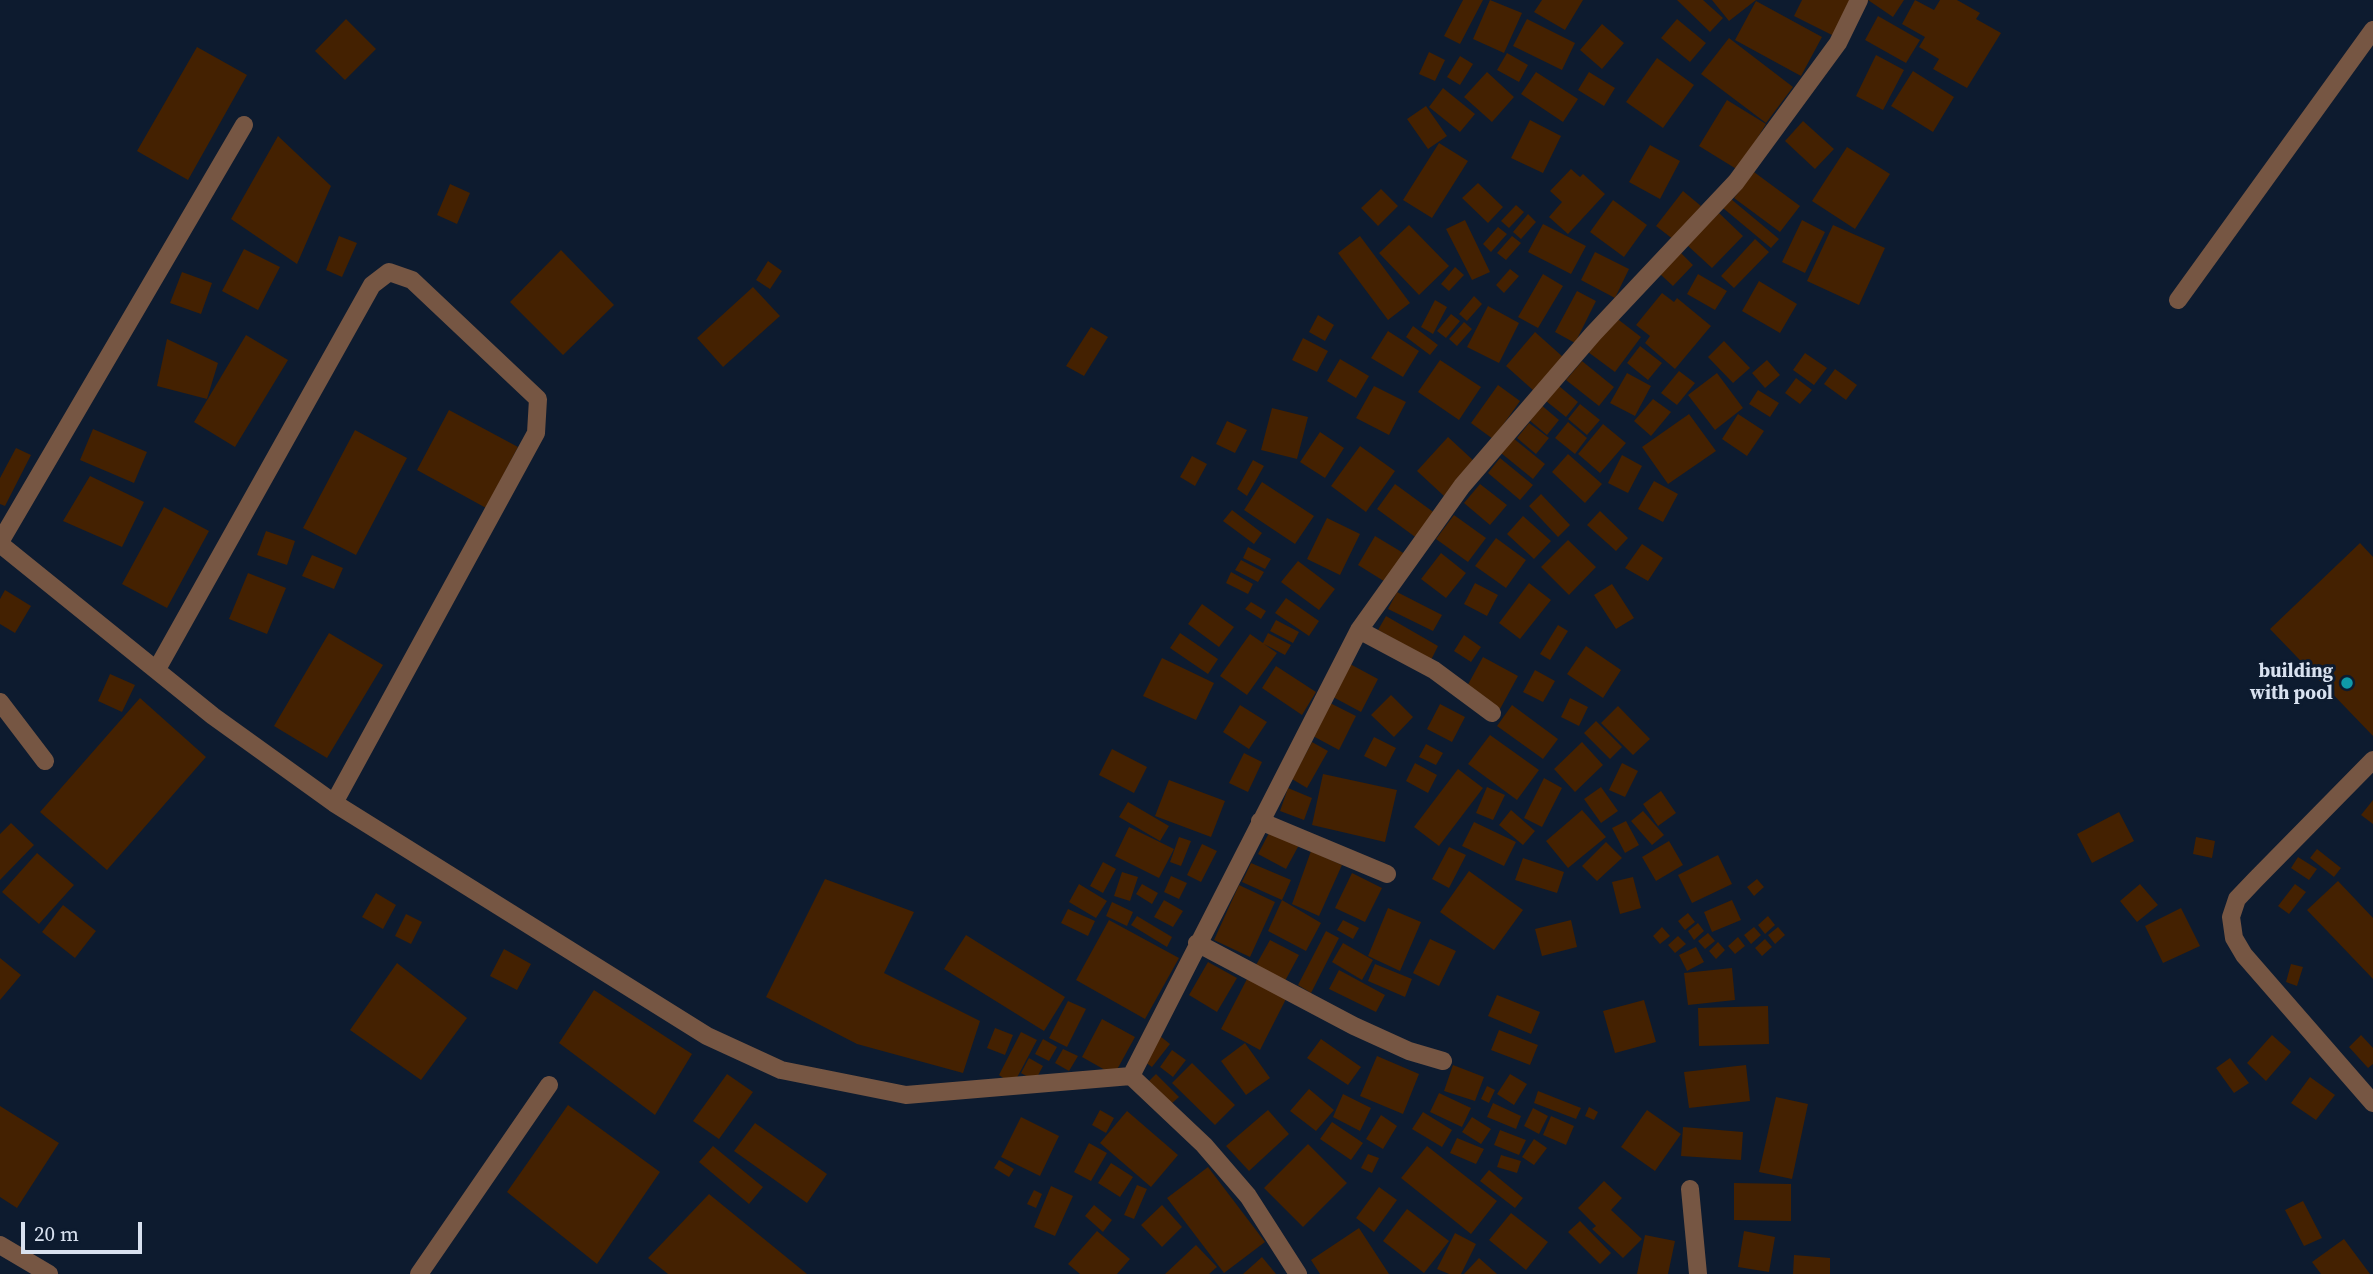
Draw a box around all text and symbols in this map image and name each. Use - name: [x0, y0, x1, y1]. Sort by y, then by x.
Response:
- place label: building with pool: [2250, 661, 2333, 705]
- marker: building with pool: [2339, 675, 2355, 691]
- scale bar: [24, 1208, 145, 1252]
- text: 20 m: [34, 1219, 79, 1248]

